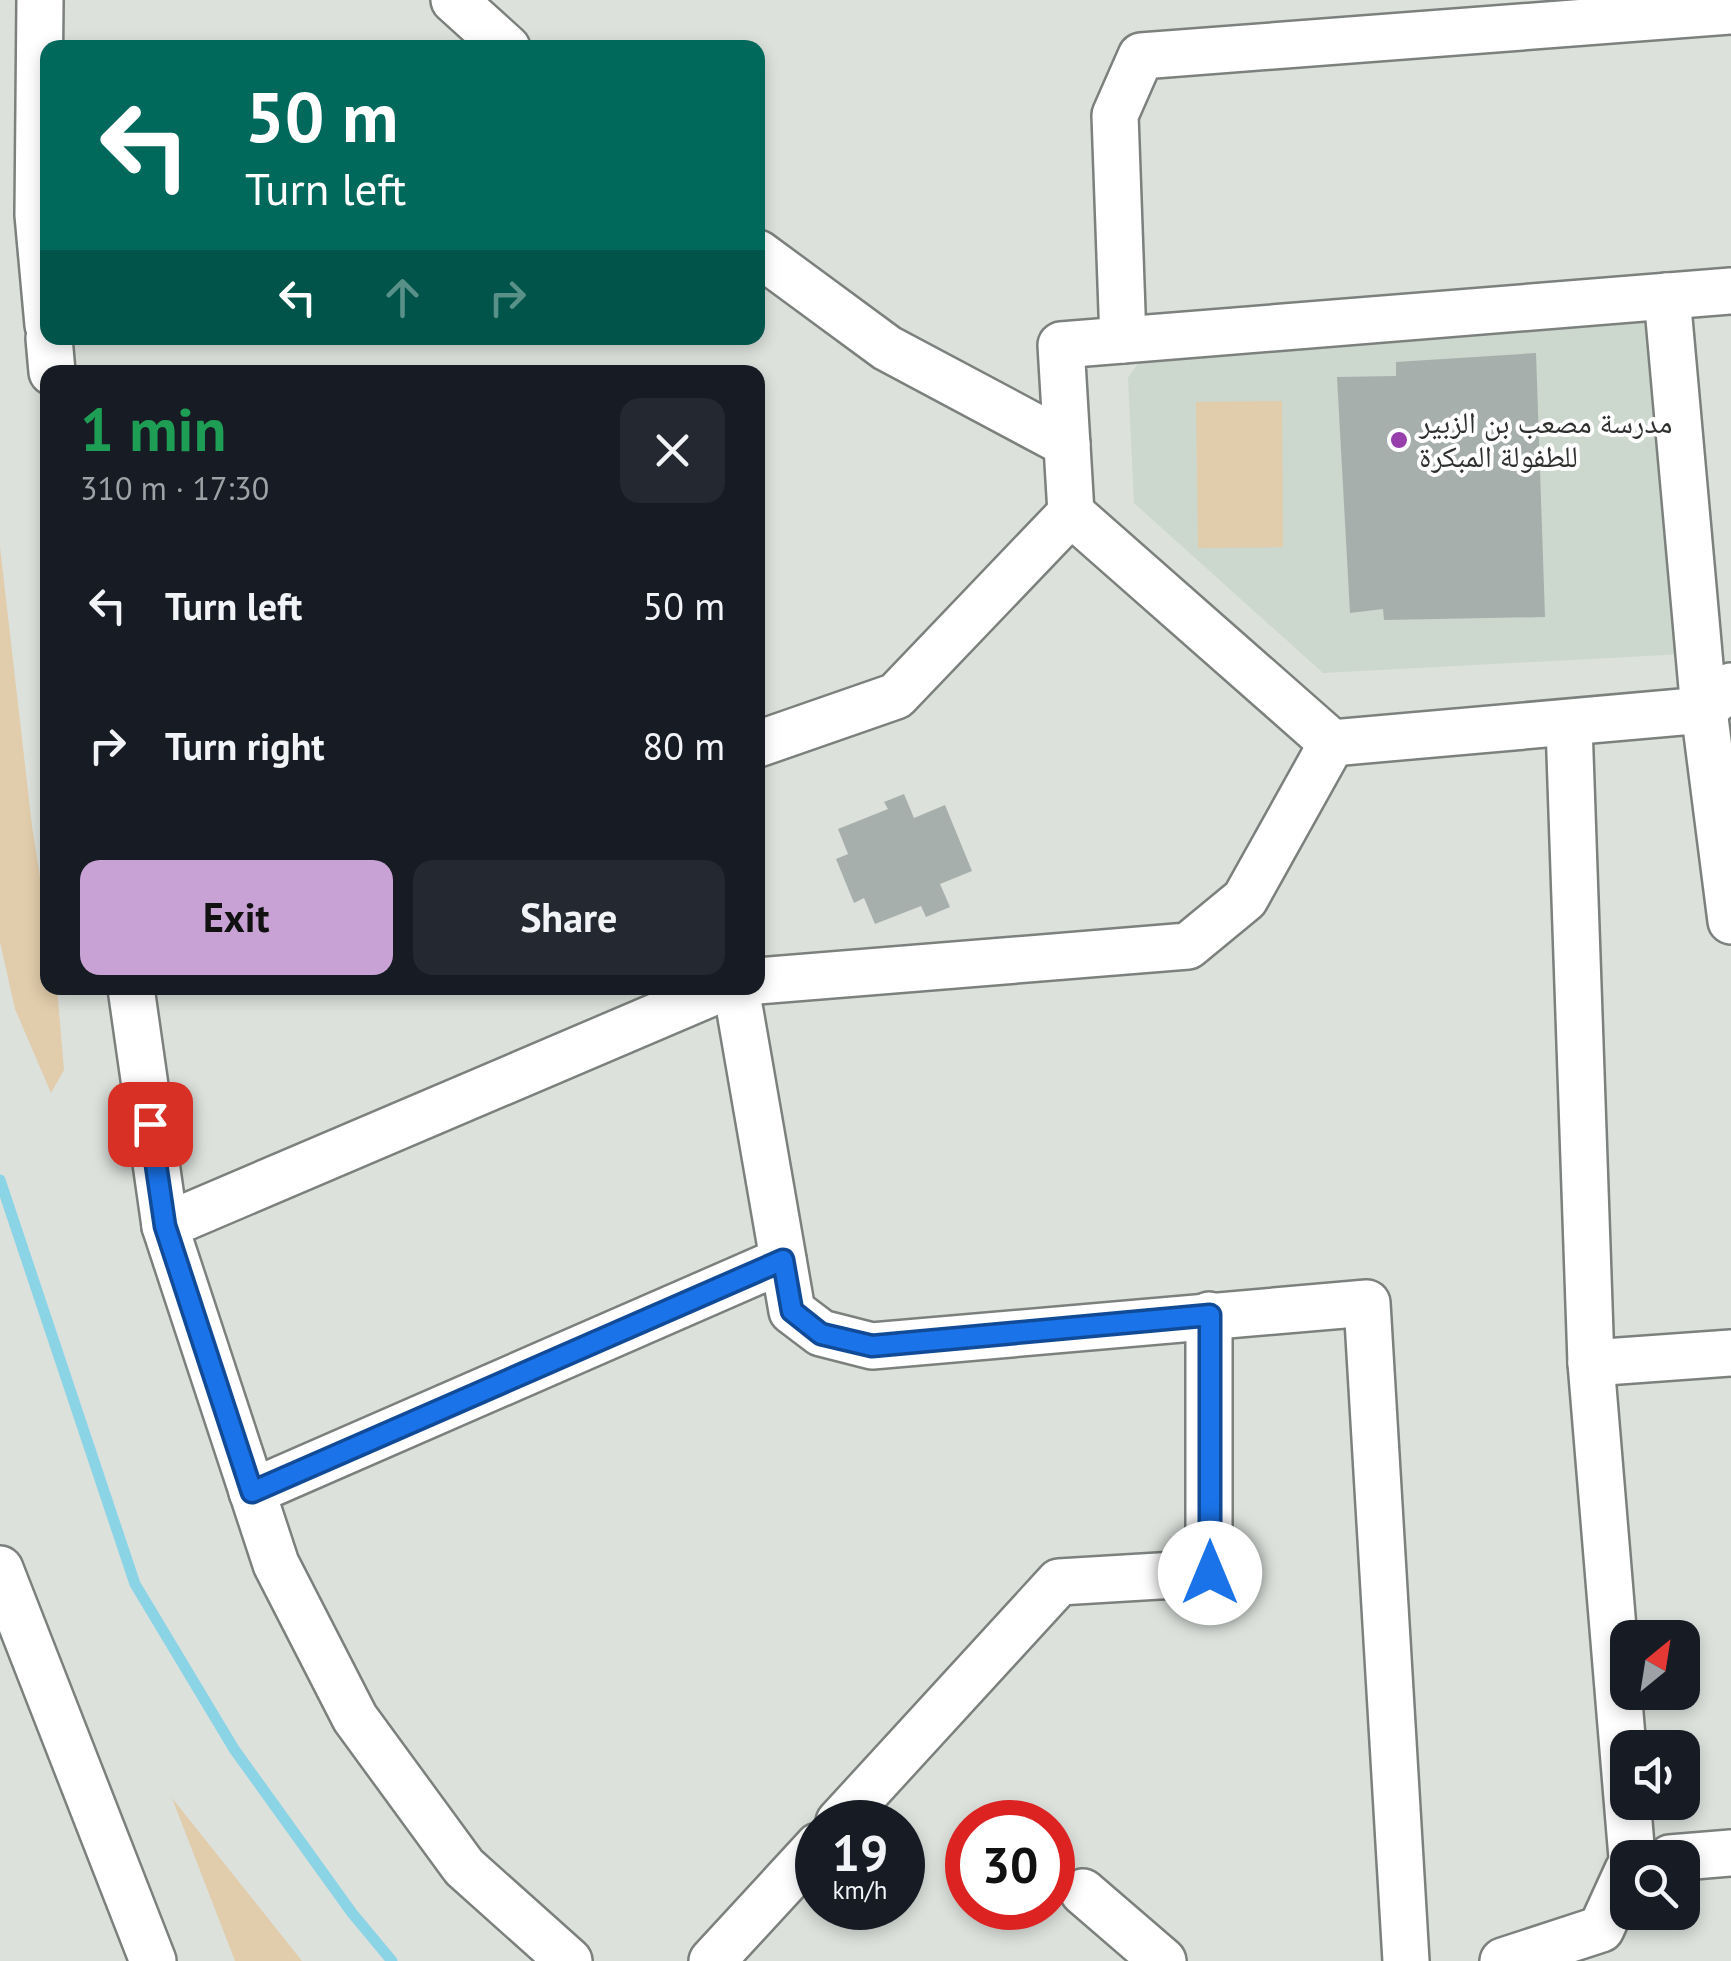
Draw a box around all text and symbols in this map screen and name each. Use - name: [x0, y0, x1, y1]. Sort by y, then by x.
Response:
- text: 50 m: [245, 71, 398, 161]
- icon: left: [80, 80, 210, 210]
- text: Turn left: [245, 159, 406, 217]
- icon: left: [270, 270, 325, 325]
- icon: ahead: [375, 270, 430, 325]
- icon: right: [480, 270, 535, 325]
- text: 1 min: [80, 390, 226, 468]
- button: close: [620, 398, 725, 503]
- place label: مدرسة مصعب بن الزبير للطفولة المبكرة: [1418, 402, 1672, 475]
- marker: مدرسة مصعب بن الزبير للطفولة المبكرة: [1388, 429, 1410, 451]
- text: 310 m · 17:30: [80, 467, 269, 509]
- icon: left: [80, 578, 135, 633]
- text: Turn left: [165, 581, 302, 630]
- text: 50 m: [643, 581, 725, 630]
- icon: right: [80, 718, 135, 773]
- text: Turn right: [165, 721, 325, 770]
- text: 80 m: [643, 721, 725, 770]
- button: Exit: [80, 860, 393, 975]
- button: Share: [413, 860, 725, 975]
- pin: [108, 1082, 193, 1167]
- icon: arrive: [123, 1097, 178, 1152]
- position arrow: [1158, 1521, 1262, 1625]
- north arrow: [1610, 1620, 1700, 1710]
- map controls: [1610, 1620, 1700, 1930]
- button: sound: [1610, 1730, 1700, 1820]
- speed limit sign: 30: [945, 1800, 1075, 1930]
- text: 19: [832, 1820, 888, 1885]
- button: search: [1610, 1840, 1700, 1930]
- text: km/h: [833, 1874, 887, 1906]

